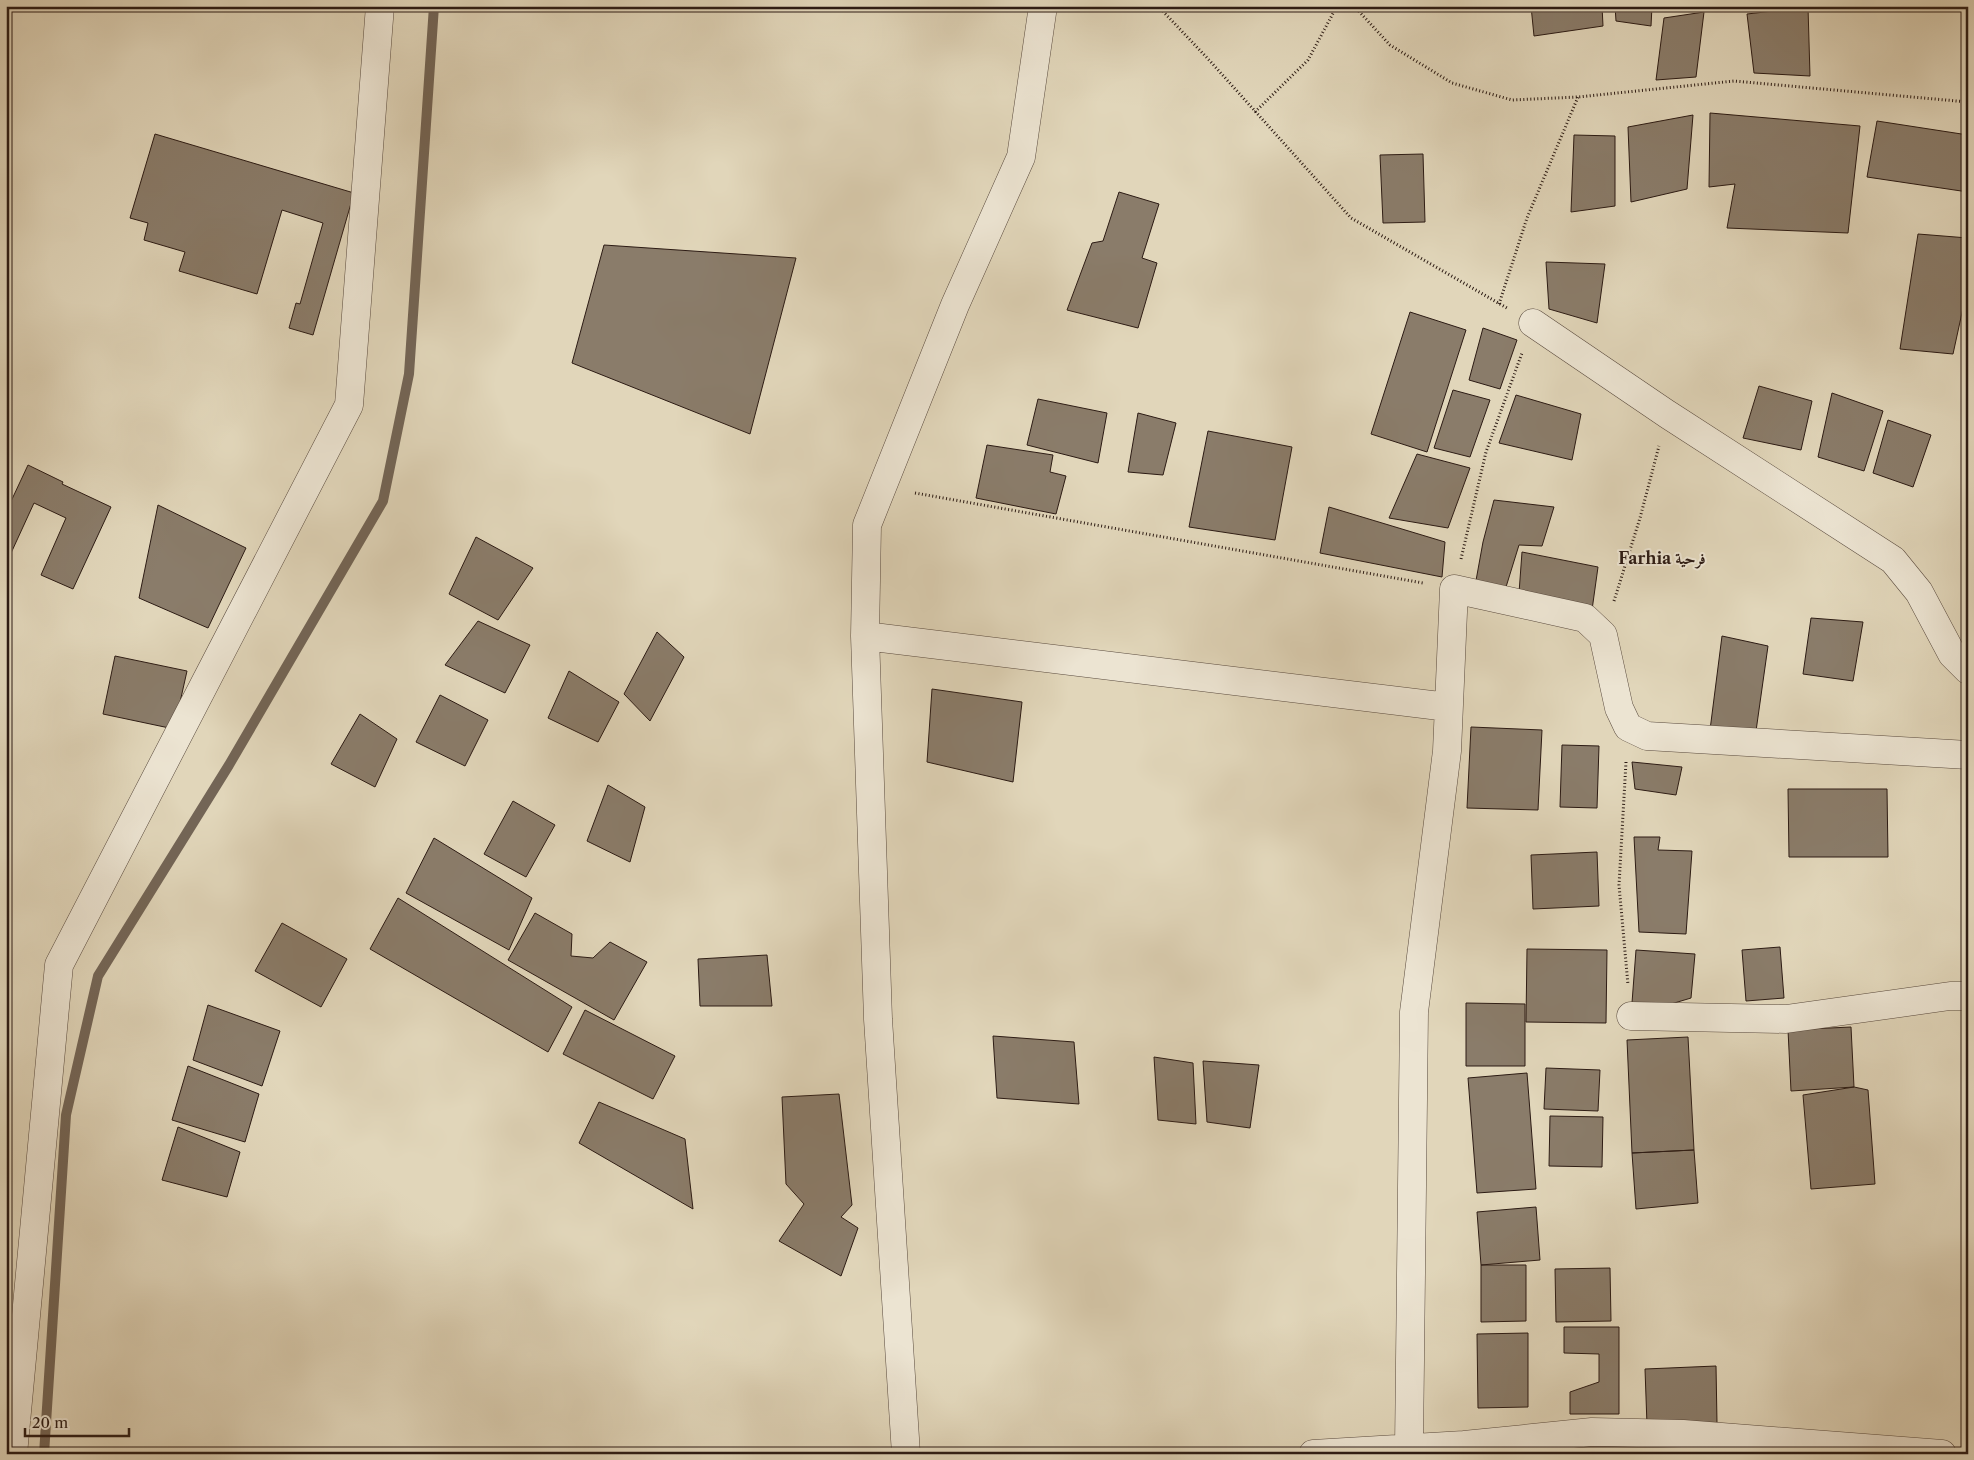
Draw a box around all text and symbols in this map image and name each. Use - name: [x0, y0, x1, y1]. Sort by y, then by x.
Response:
- district label: Farhia فرحية: [1618, 548, 1706, 569]
- scale bar: [25, 1405, 129, 1437]
- text: 20 m: [32, 1413, 68, 1432]

